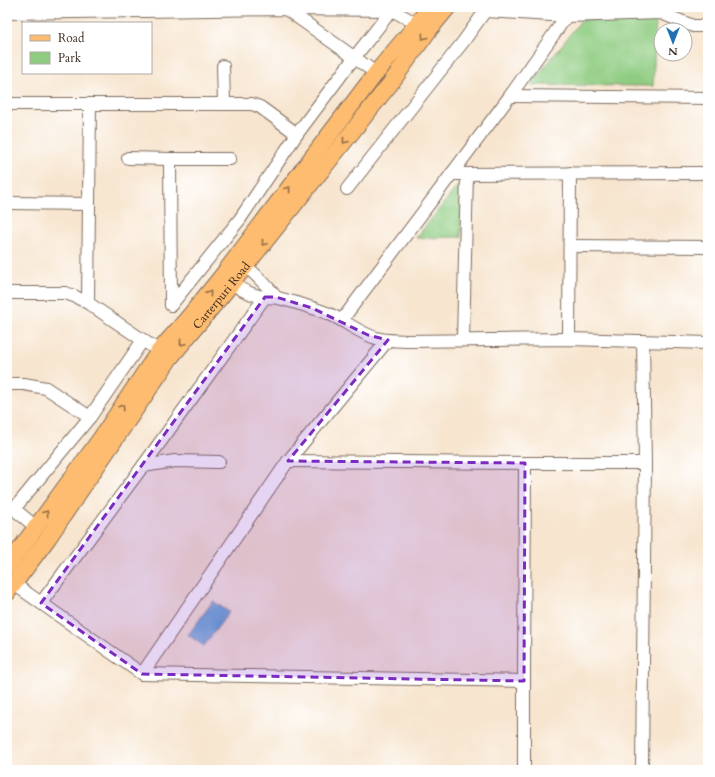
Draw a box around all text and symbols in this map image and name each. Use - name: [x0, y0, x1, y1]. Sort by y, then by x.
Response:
- legend: [22, 22, 152, 74]
- north arrow: [653, 22, 693, 62]
- text: Road: [58, 30, 85, 46]
- one-way arrow: [422, 33, 429, 40]
- text: N: [668, 44, 678, 59]
- text: Park: [58, 50, 82, 66]
- one-way arrow: [343, 136, 350, 143]
- one-way arrow: [283, 187, 290, 194]
- one-way arrow: [262, 238, 269, 245]
- street label: Carterpuri Road: [189, 258, 254, 333]
- one-way arrow: [204, 290, 211, 297]
- one-way arrow: [180, 339, 187, 346]
- one-way arrow: [117, 404, 124, 411]
- one-way arrow: [42, 510, 49, 517]

